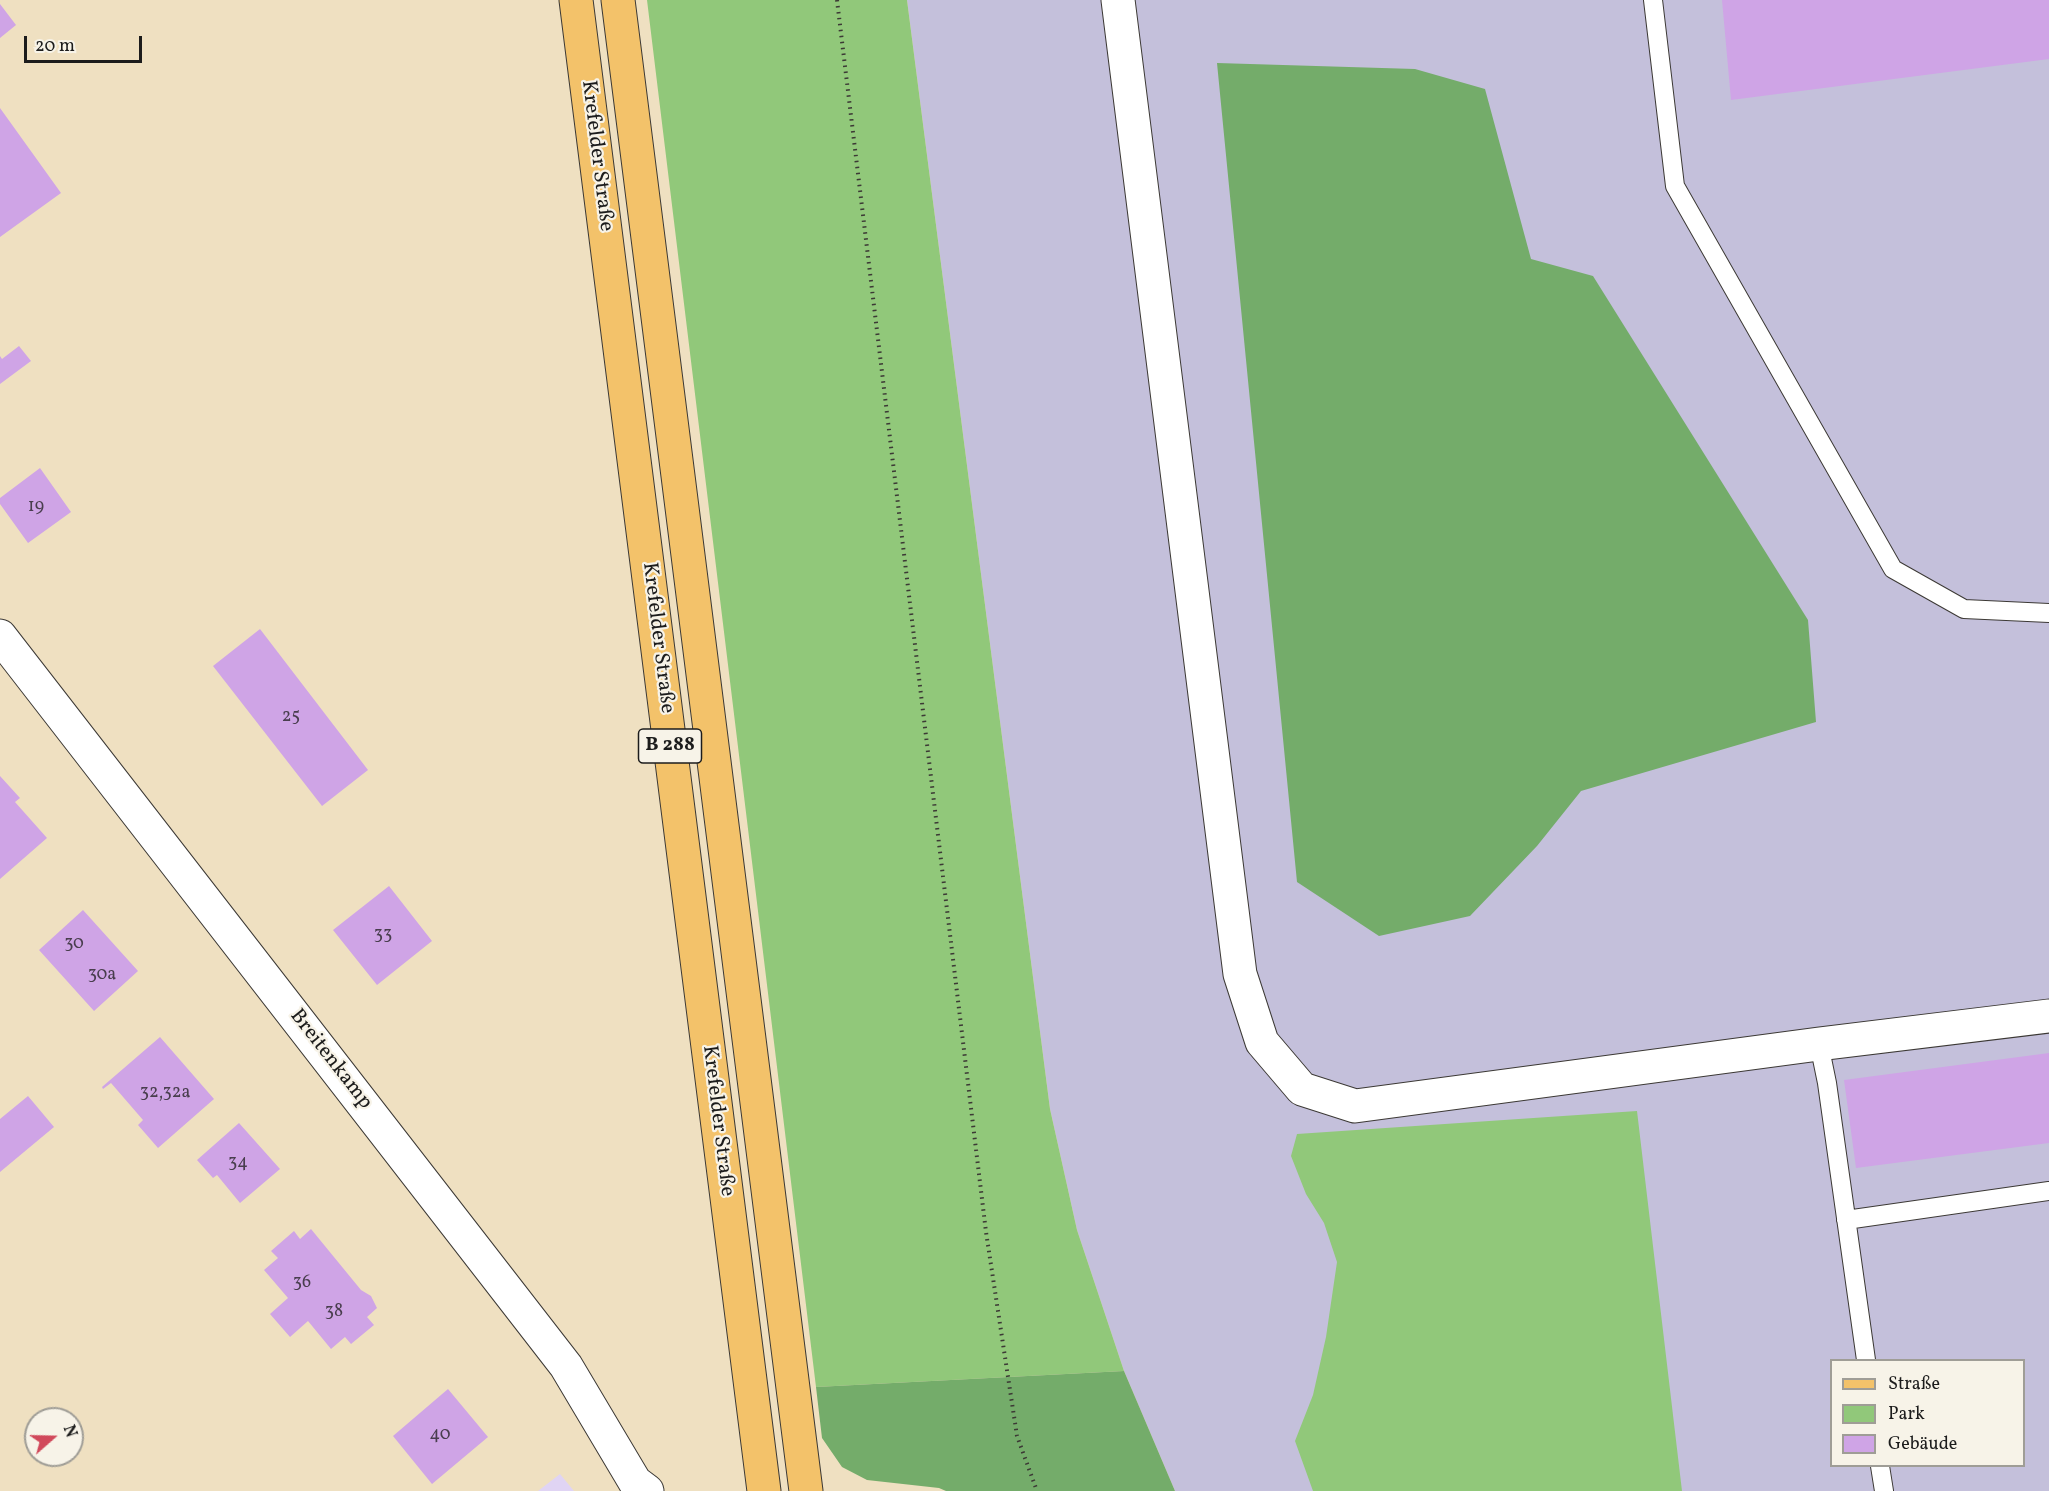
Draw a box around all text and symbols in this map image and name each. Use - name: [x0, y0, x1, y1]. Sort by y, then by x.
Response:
- scale bar: [27, 24, 146, 62]
- text: 20 m: [35, 34, 75, 59]
- street label: Krefelder Straße: [574, 79, 618, 233]
- house number: 19: [28, 497, 44, 519]
- street label: Krefelder Straße: [635, 561, 679, 715]
- house number: 25: [282, 707, 300, 729]
- road number: B 288: [638, 729, 702, 763]
- house number: 33: [374, 925, 392, 947]
- house number: 30: [64, 934, 84, 956]
- house number: 30a: [88, 965, 116, 987]
- street label: Breitenkamp: [283, 1005, 377, 1115]
- street label: Krefelder Straße: [695, 1044, 739, 1198]
- house number: 32,32a: [140, 1083, 190, 1105]
- house number: 34: [228, 1153, 248, 1175]
- house number: 36: [293, 1273, 311, 1295]
- house number: 38: [325, 1302, 343, 1324]
- legend: [1830, 1359, 2025, 1467]
- text: Straße: [1888, 1372, 1940, 1397]
- text: Park: [1888, 1402, 1925, 1427]
- north arrow: [24, 1407, 84, 1467]
- text: N: [57, 1422, 81, 1441]
- house number: 40: [429, 1425, 451, 1447]
- text: Gebäude: [1888, 1432, 1957, 1457]

